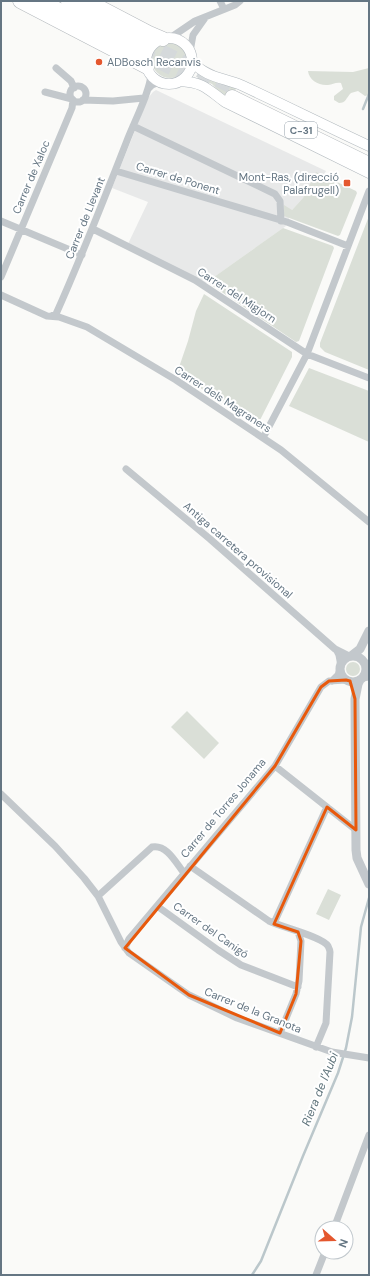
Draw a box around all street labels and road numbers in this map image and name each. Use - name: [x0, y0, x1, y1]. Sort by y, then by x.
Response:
- road number: C-31: [285, 122, 317, 138]
- street label: Carrer de Xaloc: [9, 138, 53, 216]
- street label: Carrer de Ponent: [134, 159, 222, 197]
- street label: Carrer de Llevant: [62, 175, 108, 261]
- street label: Carrer del Migjorn: [195, 264, 279, 326]
- street label: Carrer dels Magraners: [172, 362, 274, 436]
- street label: Antiga carretera provisional: [181, 499, 295, 601]
- street label: Carrer de Torres Jonama: [177, 755, 269, 861]
- street label: Carrer del Canigó: [171, 899, 251, 961]
- street label: Carrer de la Granota: [202, 984, 304, 1036]

